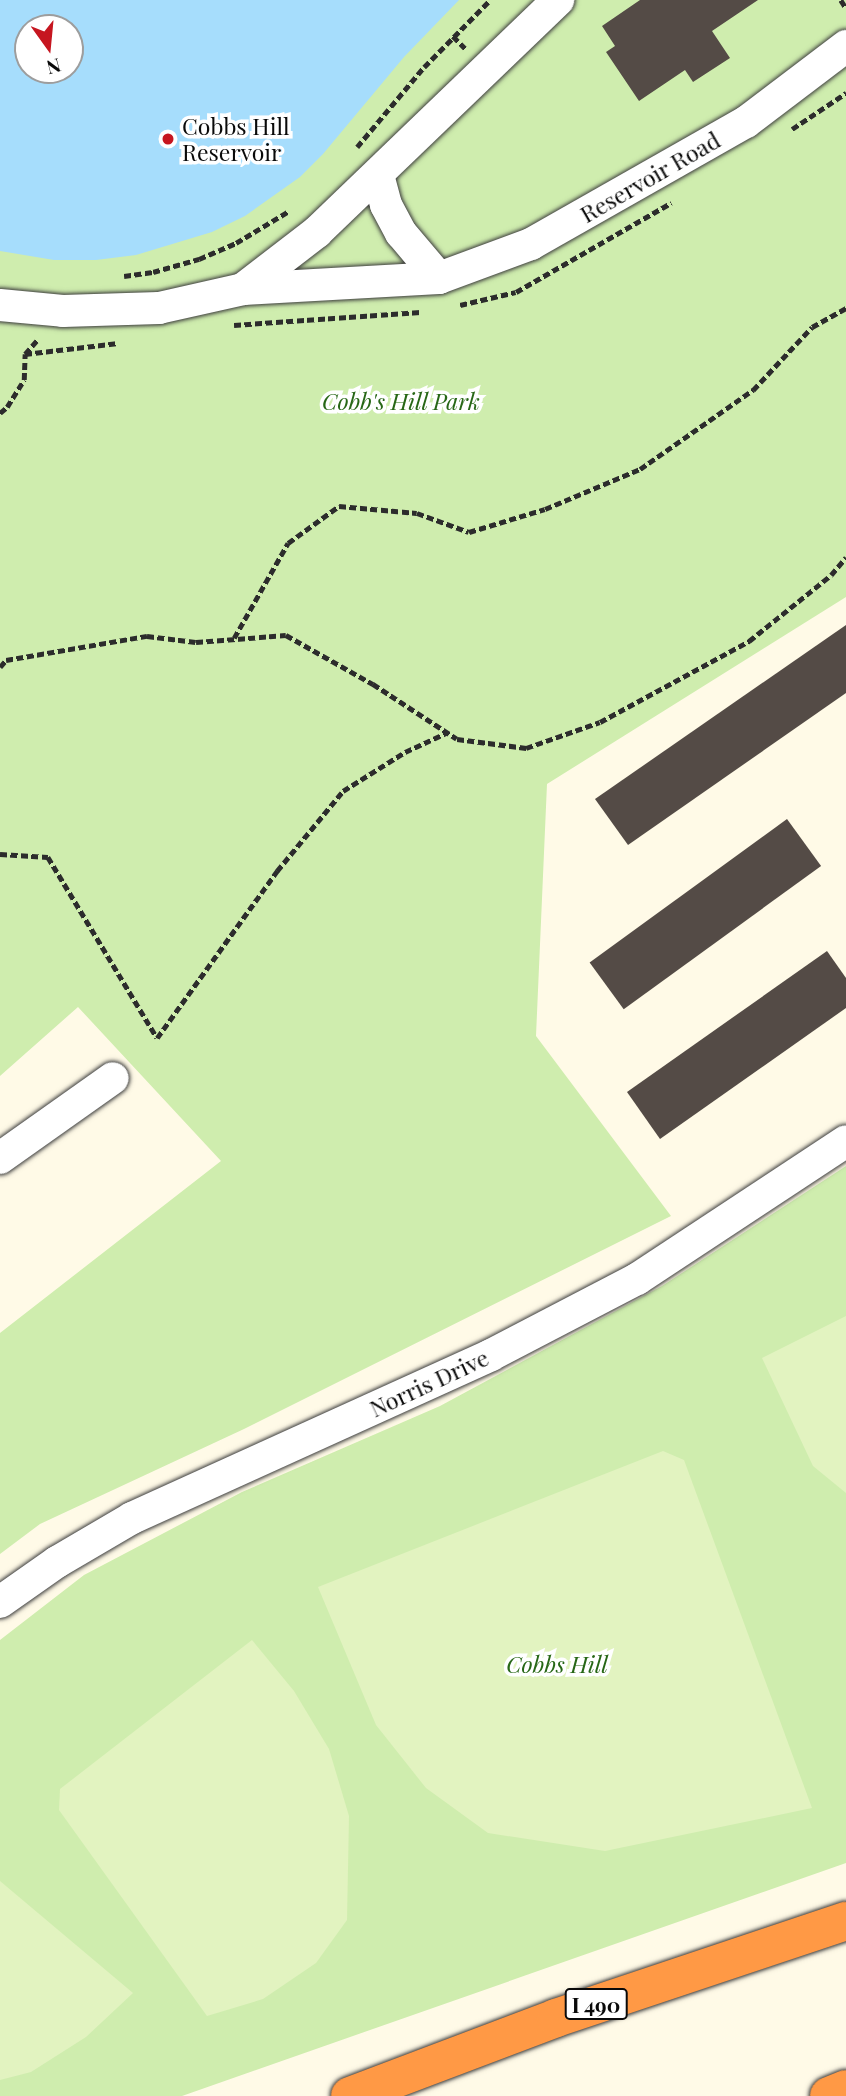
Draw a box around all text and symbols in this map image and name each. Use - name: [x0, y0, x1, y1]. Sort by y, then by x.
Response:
- north arrow: [14, 14, 84, 84]
- text: N: [44, 53, 64, 82]
- place label: Cobbs Hill Reservoir: [182, 112, 290, 166]
- street label: Reservoir Road: [575, 126, 725, 228]
- marker: Cobbs Hill Reservoir: [160, 131, 176, 147]
- park label: Cobb's Hill Park: [322, 387, 480, 415]
- street label: Norris Drive: [365, 1343, 493, 1423]
- park label: Cobbs Hill: [506, 1650, 608, 1678]
- road number: I 490: [563, 1986, 629, 2022]

